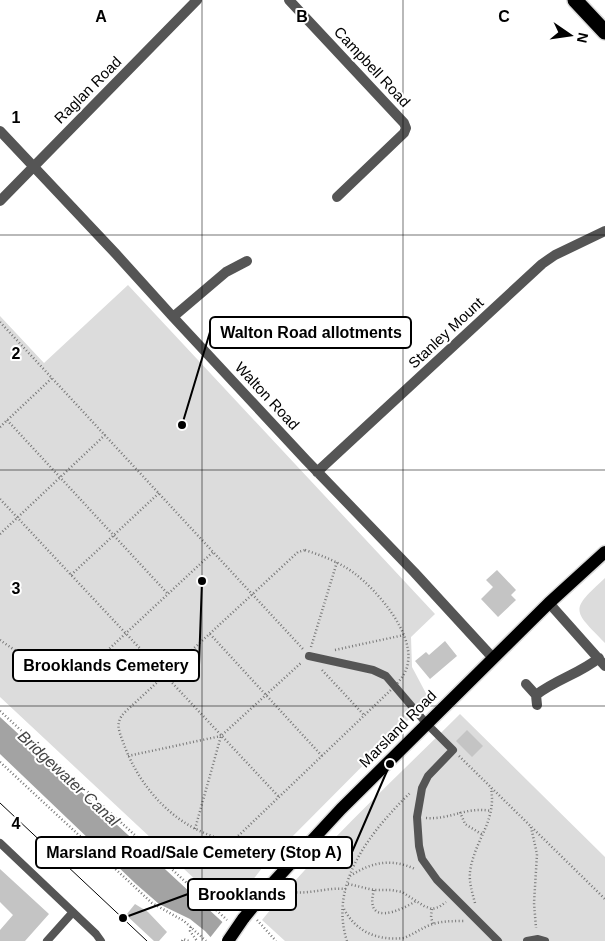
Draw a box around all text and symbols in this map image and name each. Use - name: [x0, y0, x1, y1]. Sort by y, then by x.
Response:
- text: A: [95, 8, 107, 25]
- text: B: [296, 8, 308, 25]
- text: C: [498, 8, 510, 25]
- north arrow: [545, 10, 595, 60]
- street label: Campbell Road: [331, 23, 414, 110]
- text: N: [574, 31, 592, 45]
- street label: Raglan Road: [51, 53, 125, 127]
- text: 1: [12, 109, 21, 126]
- street label: Stanley Mount: [405, 293, 487, 372]
- callout: Walton Road allotments: [210, 317, 411, 348]
- text: Walton Road allotments: [220, 324, 402, 341]
- text: 2: [12, 345, 21, 362]
- street label: Walton Road: [232, 358, 303, 433]
- text: 3: [12, 580, 21, 597]
- callout: Brooklands Cemetery: [13, 650, 199, 681]
- text: Brooklands Cemetery: [23, 657, 189, 674]
- street label: Marsland Road: [356, 687, 440, 771]
- water label: Bridgewater Canal: [15, 727, 123, 830]
- text: 4: [12, 815, 21, 832]
- callout: Marsland Road/Sale Cemetery (Stop A): [36, 837, 352, 868]
- text: Marsland Road/Sale Cemetery (Stop A): [46, 844, 342, 861]
- callout: Brooklands: [188, 879, 296, 910]
- text: Brooklands: [198, 886, 286, 903]

